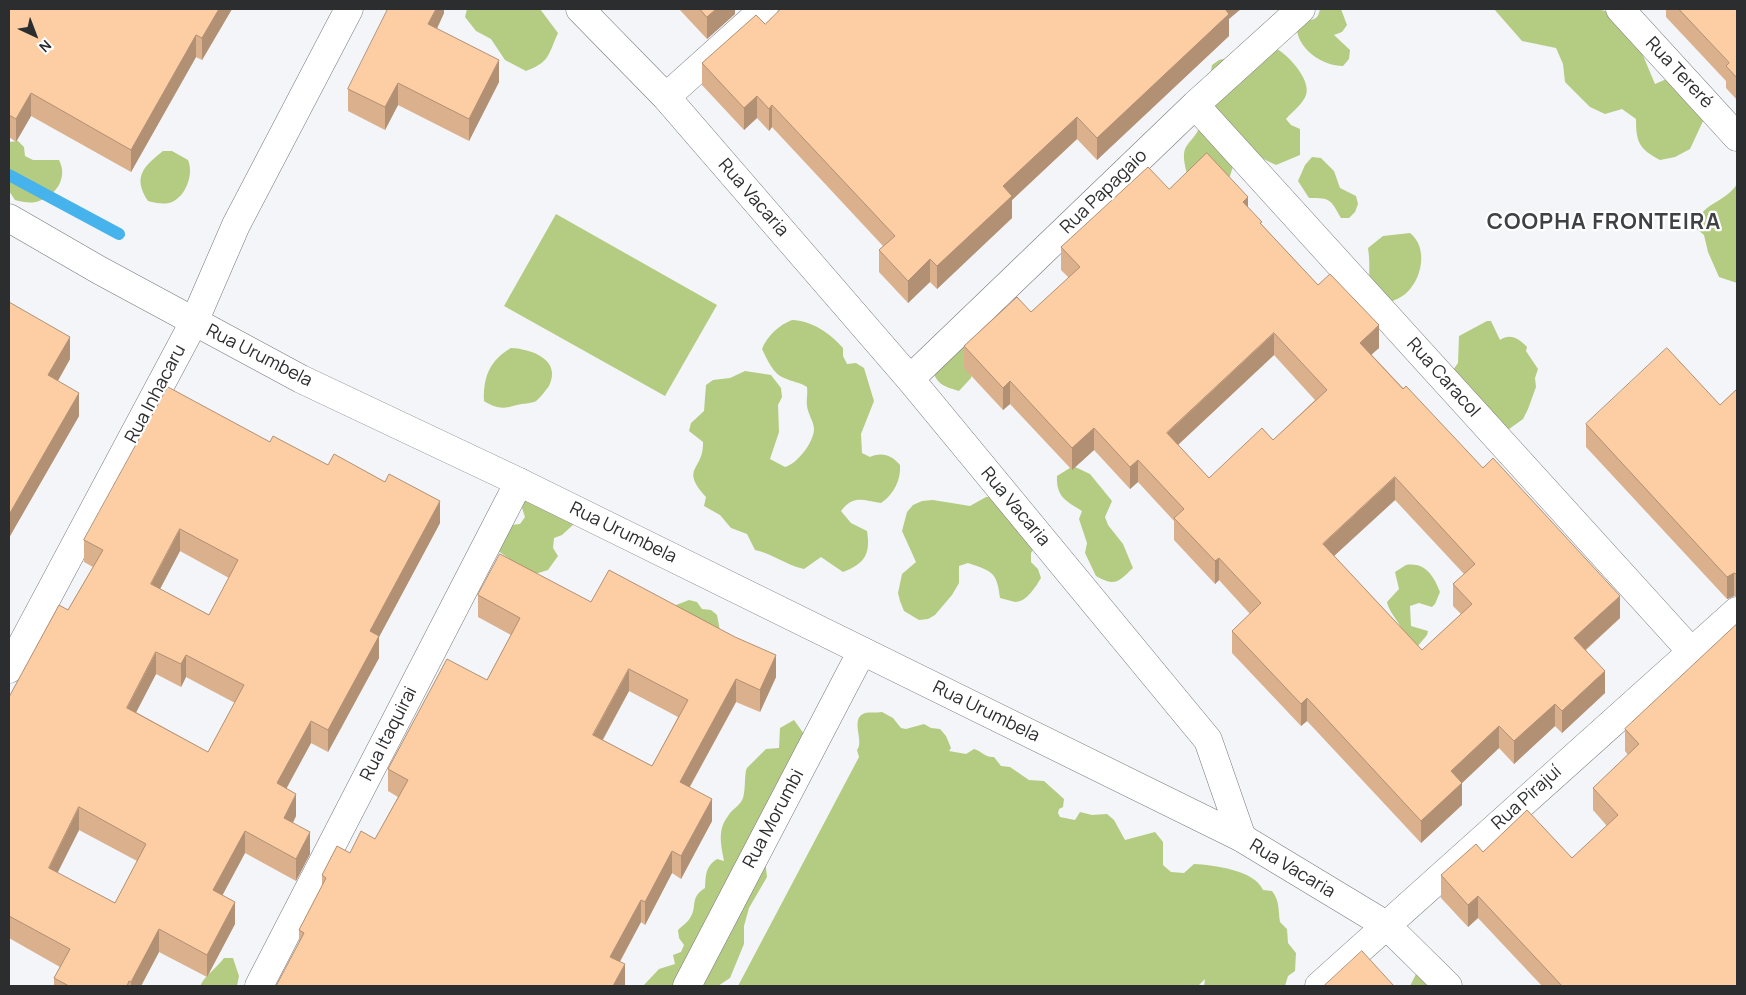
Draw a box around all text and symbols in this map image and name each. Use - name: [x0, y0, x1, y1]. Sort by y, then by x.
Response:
- north arrow: [10, 10, 60, 60]
- street label: Rua Tereré: [1641, 33, 1717, 113]
- text: N: [35, 36, 56, 57]
- street label: Rua Papagaio: [1056, 145, 1152, 239]
- street label: Rua Vacaria: [713, 155, 793, 241]
- district label: COOPHA FRONTEIRA: [1485, 210, 1723, 236]
- street label: Rua Urumbela: [202, 320, 316, 392]
- street label: Rua Caracol: [1402, 334, 1484, 422]
- street label: Rua Inhacaru: [121, 341, 191, 447]
- street label: Rua Vacaria: [976, 463, 1054, 551]
- street label: Rua Urumbela: [566, 498, 680, 568]
- street label: Rua Urumbela: [929, 677, 1043, 747]
- street label: Rua Itaquirai: [356, 683, 422, 785]
- street label: Rua Pirajuí: [1488, 761, 1566, 835]
- street label: Rua Morumbi: [739, 766, 809, 872]
- street label: Rua Vacaria: [1245, 835, 1339, 903]

